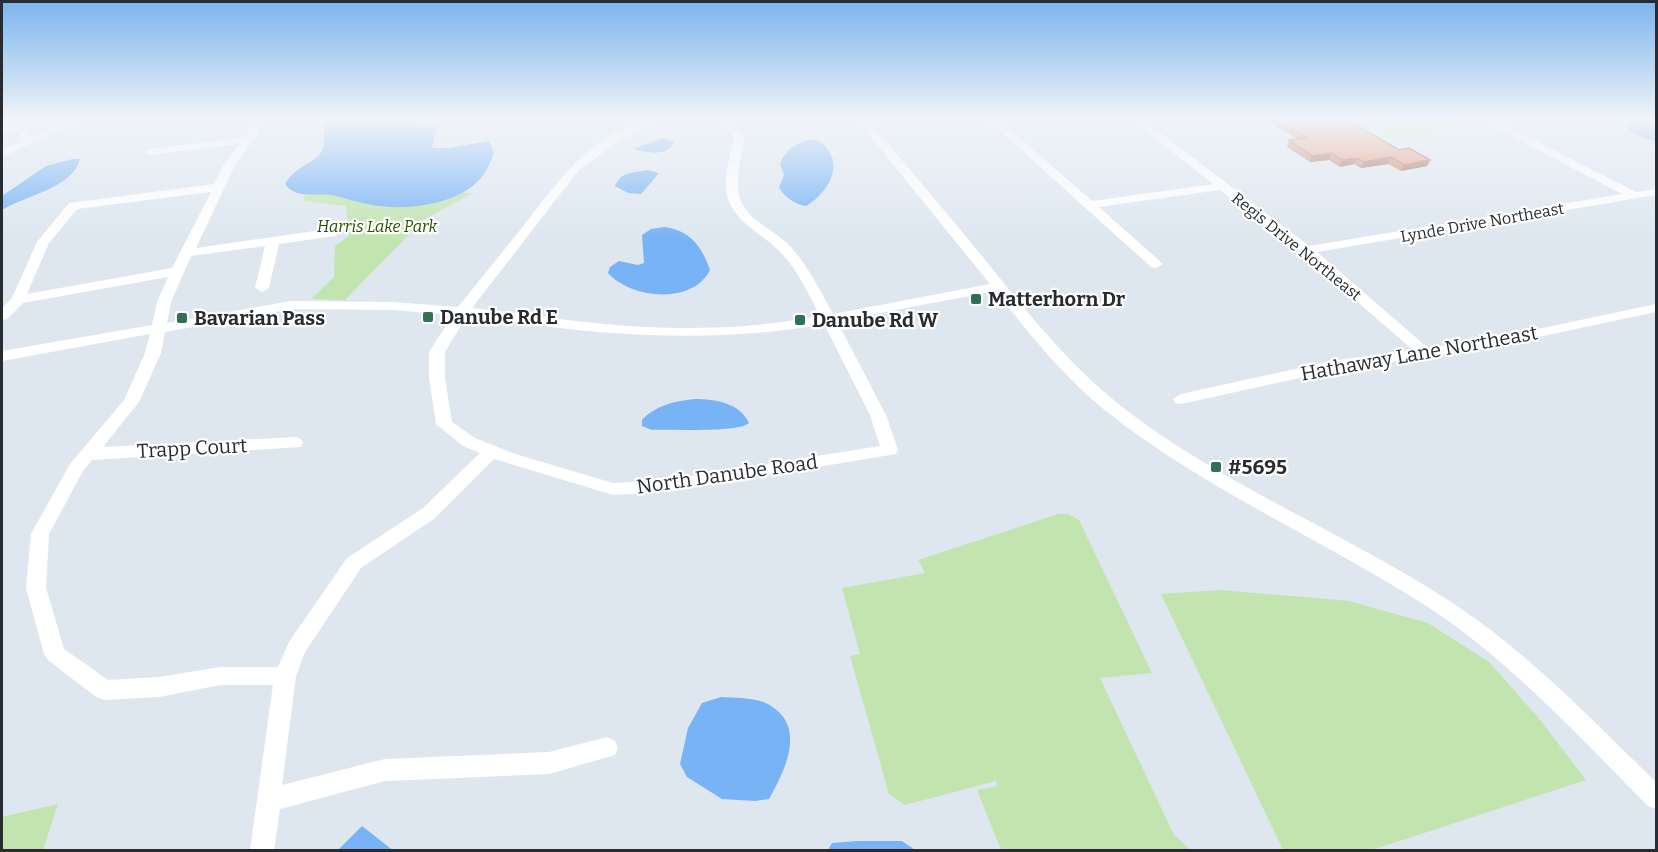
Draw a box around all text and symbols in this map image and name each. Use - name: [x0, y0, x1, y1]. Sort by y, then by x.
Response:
- street label: Regis Drive Northeast: [1228, 188, 1365, 305]
- street label: Lynde Drive Northeast: [1399, 199, 1566, 246]
- park label: Harris Lake Park: [317, 217, 437, 236]
- place label: Matterhorn Dr: [988, 287, 1126, 311]
- marker: Matterhorn Dr: [969, 292, 983, 306]
- place label: Danube Rd E: [440, 305, 558, 329]
- place label: Bavarian Pass: [194, 306, 325, 330]
- place label: Danube Rd W: [812, 308, 939, 332]
- marker: Danube Rd E: [421, 310, 435, 324]
- marker: Bavarian Pass: [175, 311, 189, 325]
- marker: Danube Rd W: [793, 313, 807, 327]
- street label: Hathaway Lane Northeast: [1299, 320, 1539, 386]
- street label: Trapp Court: [136, 433, 248, 463]
- street label: North Danube Road: [635, 449, 819, 499]
- place label: #5695: [1228, 455, 1287, 479]
- marker: #5695: [1209, 460, 1223, 474]

